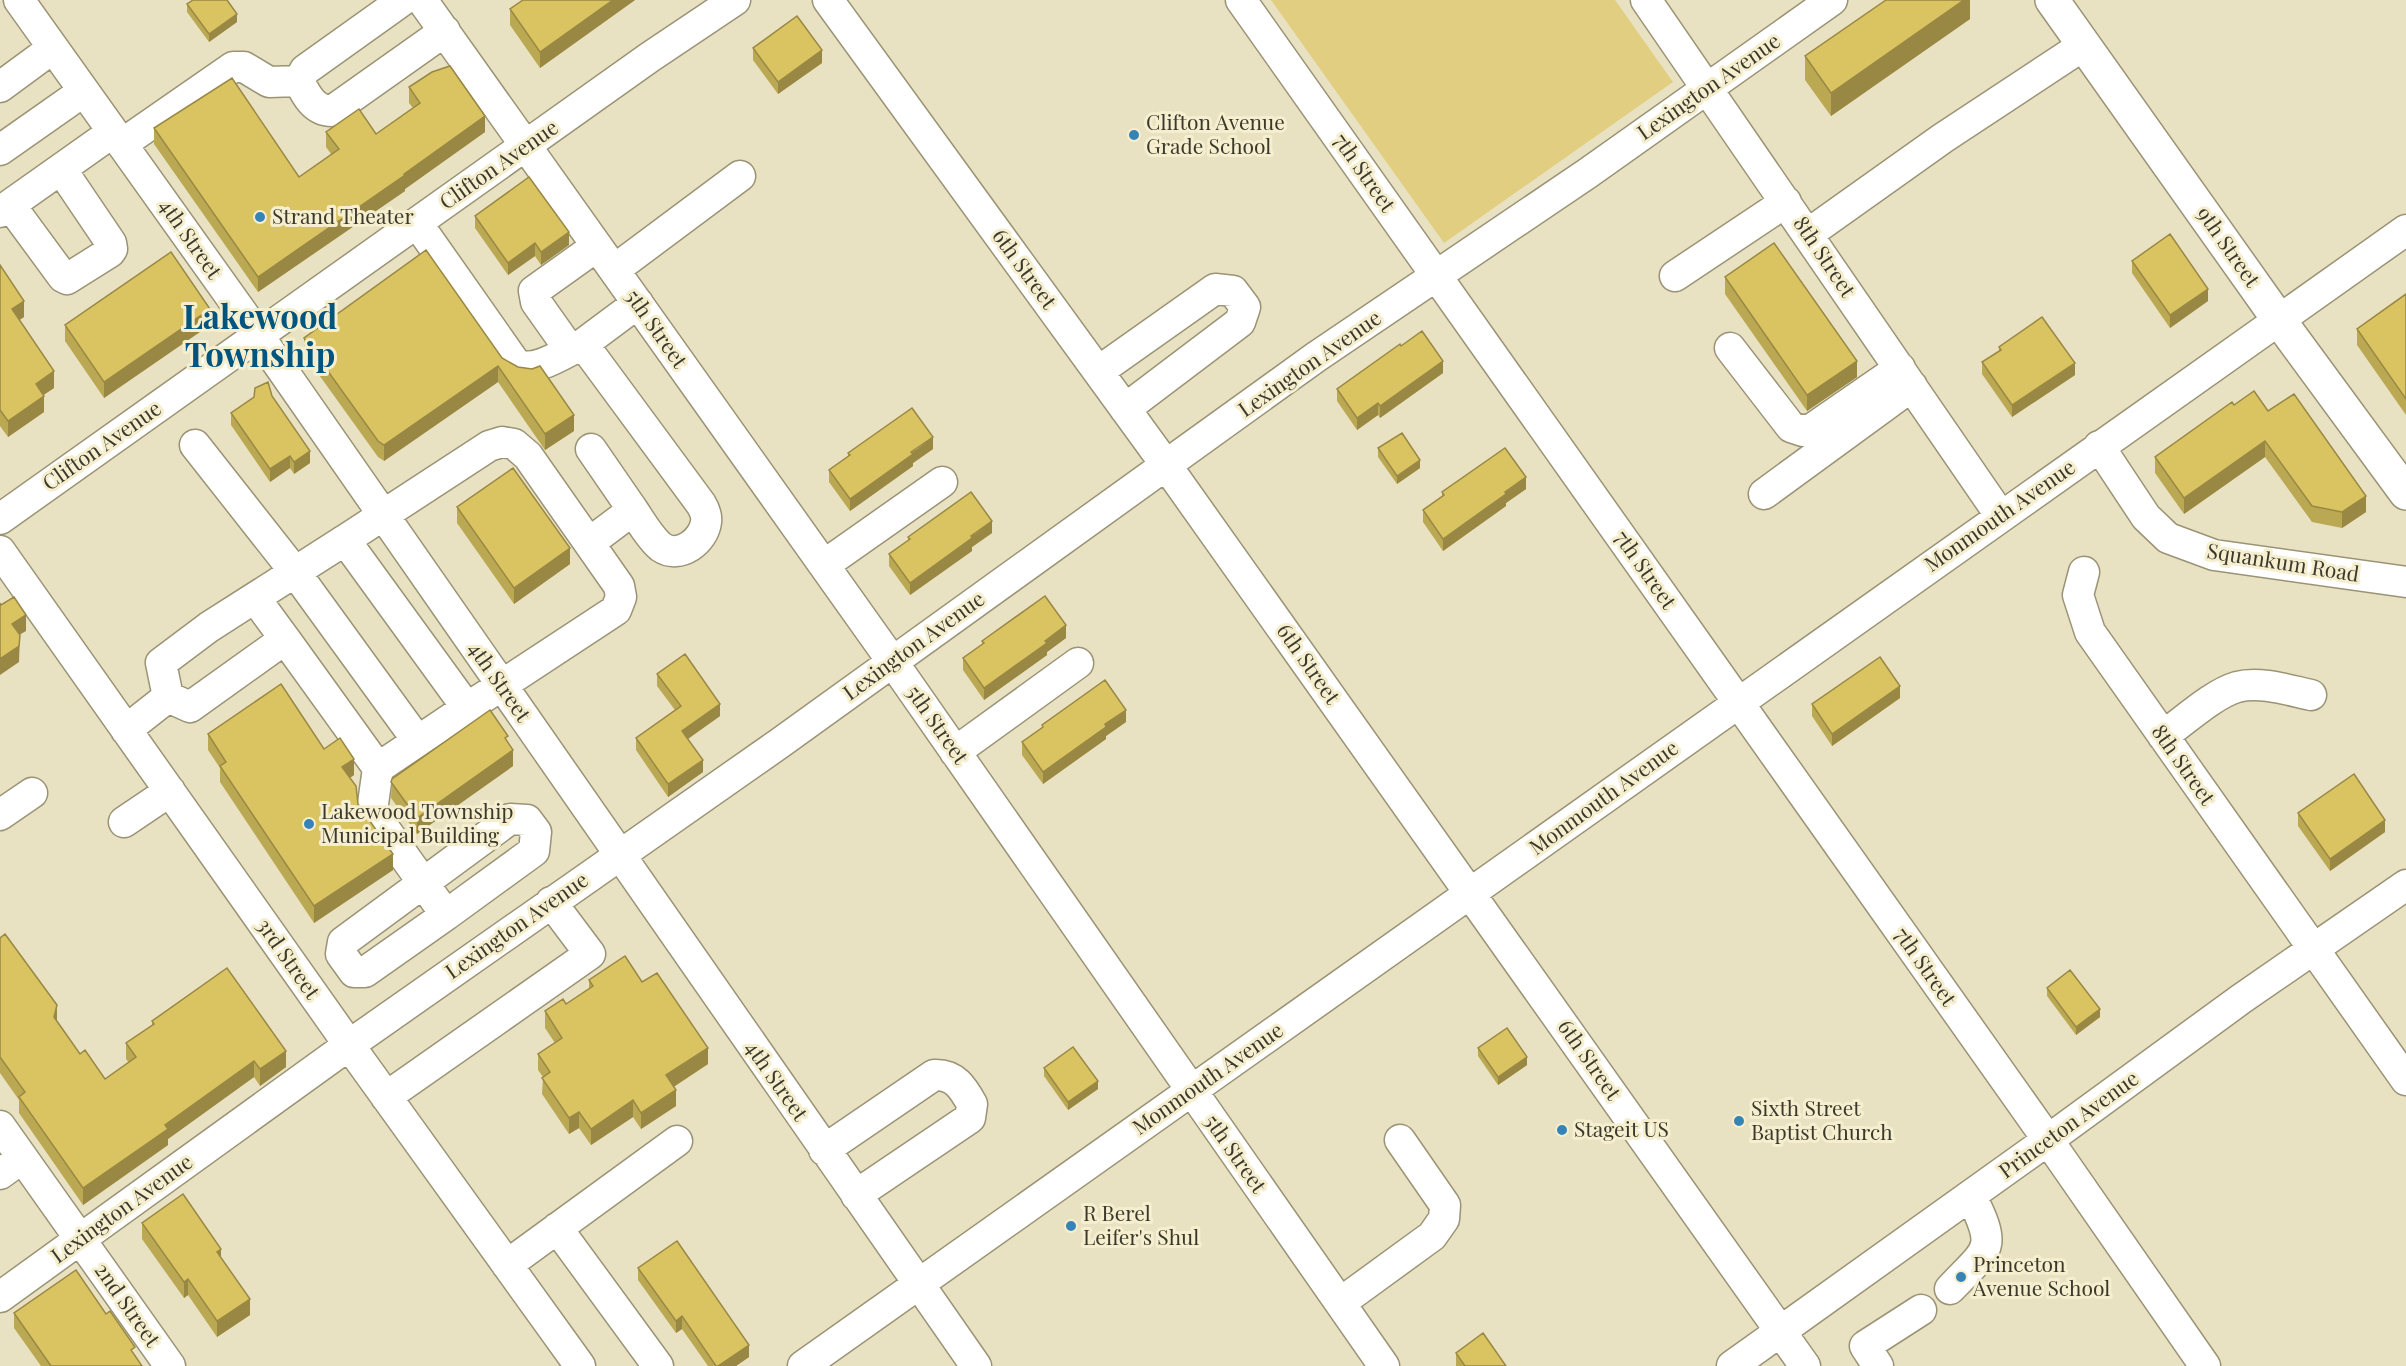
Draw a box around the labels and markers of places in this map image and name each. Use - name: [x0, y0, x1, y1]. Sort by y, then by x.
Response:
- place label: Clifton Avenue Grade School: [1146, 107, 1285, 159]
- marker: Clifton Avenue Grade School: [1127, 128, 1141, 142]
- place label: Strand Theater: [272, 201, 414, 229]
- marker: Strand Theater: [253, 210, 267, 224]
- place label: Lakewood Township Municipal Building: [321, 796, 514, 848]
- marker: Lakewood Township Municipal Building: [302, 817, 316, 831]
- place label: Sixth Street Baptist Church: [1751, 1093, 1893, 1145]
- place label: Stageit US: [1574, 1114, 1669, 1142]
- marker: Sixth Street Baptist Church: [1732, 1114, 1746, 1128]
- marker: Stageit US: [1555, 1123, 1569, 1137]
- place label: R Berel Leifer's Shul: [1083, 1198, 1199, 1250]
- marker: R Berel Leifer's Shul: [1064, 1219, 1078, 1233]
- place label: Princeton Avenue School: [1972, 1249, 2110, 1301]
- marker: Princeton Avenue School: [1954, 1270, 1968, 1284]

